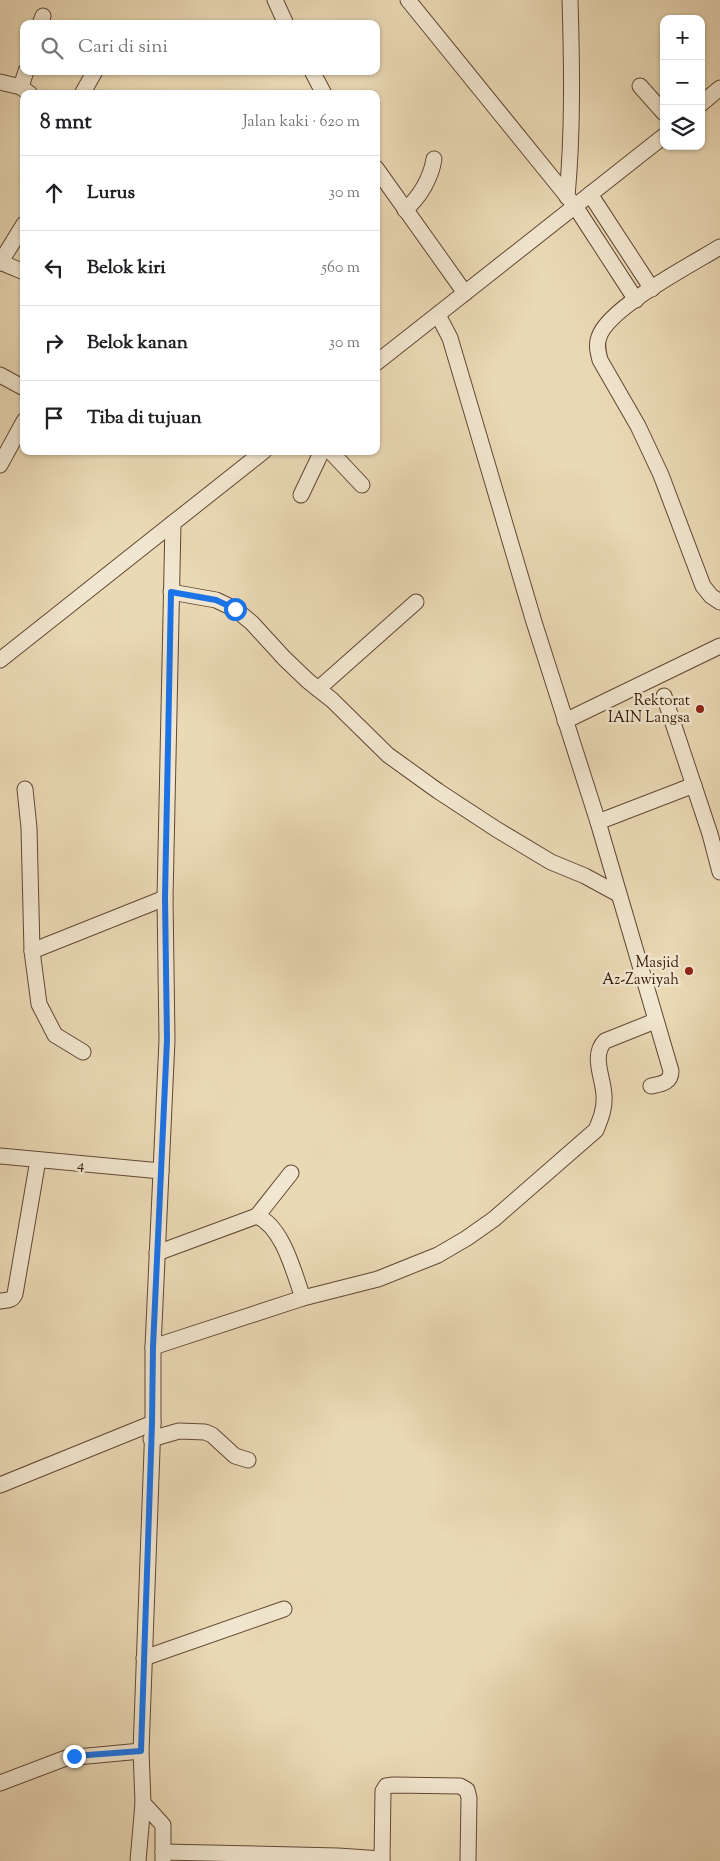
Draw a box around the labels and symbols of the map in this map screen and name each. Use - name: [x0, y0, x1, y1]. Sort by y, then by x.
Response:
- route start: [224, 598, 247, 621]
- place label: Rektorat IAIN Langsa: [608, 691, 690, 729]
- marker: Rektorat IAIN Langsa: [694, 703, 706, 715]
- place label: Masjid Az-Zawiyah: [602, 953, 680, 991]
- marker: Masjid Az-Zawiyah: [683, 965, 695, 977]
- street label: 4: [76, 1155, 86, 1176]
- route end: [63, 1745, 86, 1768]

